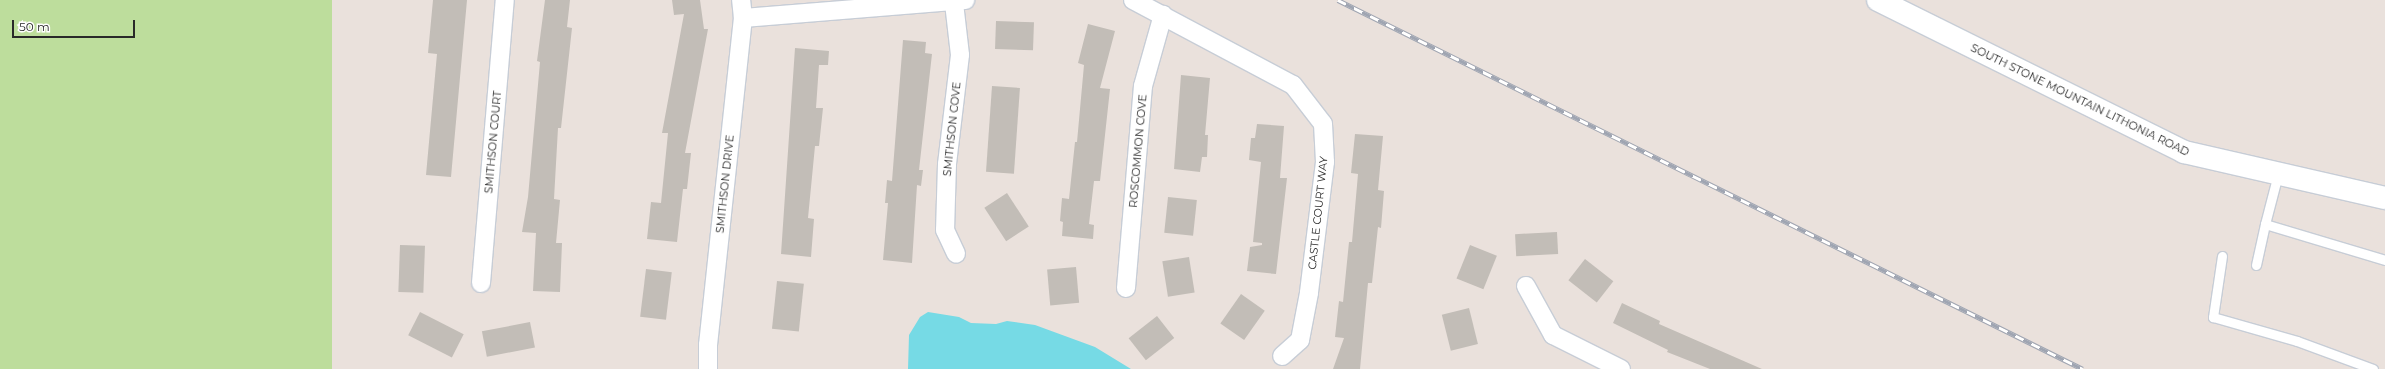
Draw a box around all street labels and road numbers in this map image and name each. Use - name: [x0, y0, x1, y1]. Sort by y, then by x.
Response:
- street label: SOUTH STONE MOUNTAIN LITHONIA ROAD: [1968, 41, 2192, 159]
- street label: SMITHSON COVE: [940, 81, 964, 177]
- street label: SMITHSON COURT: [482, 90, 504, 194]
- street label: ROSCOMMON COVE: [1126, 94, 1150, 208]
- street label: SMITHSON DRIVE: [713, 134, 737, 234]
- street label: CASTLE COURT WAY: [1305, 156, 1331, 270]

